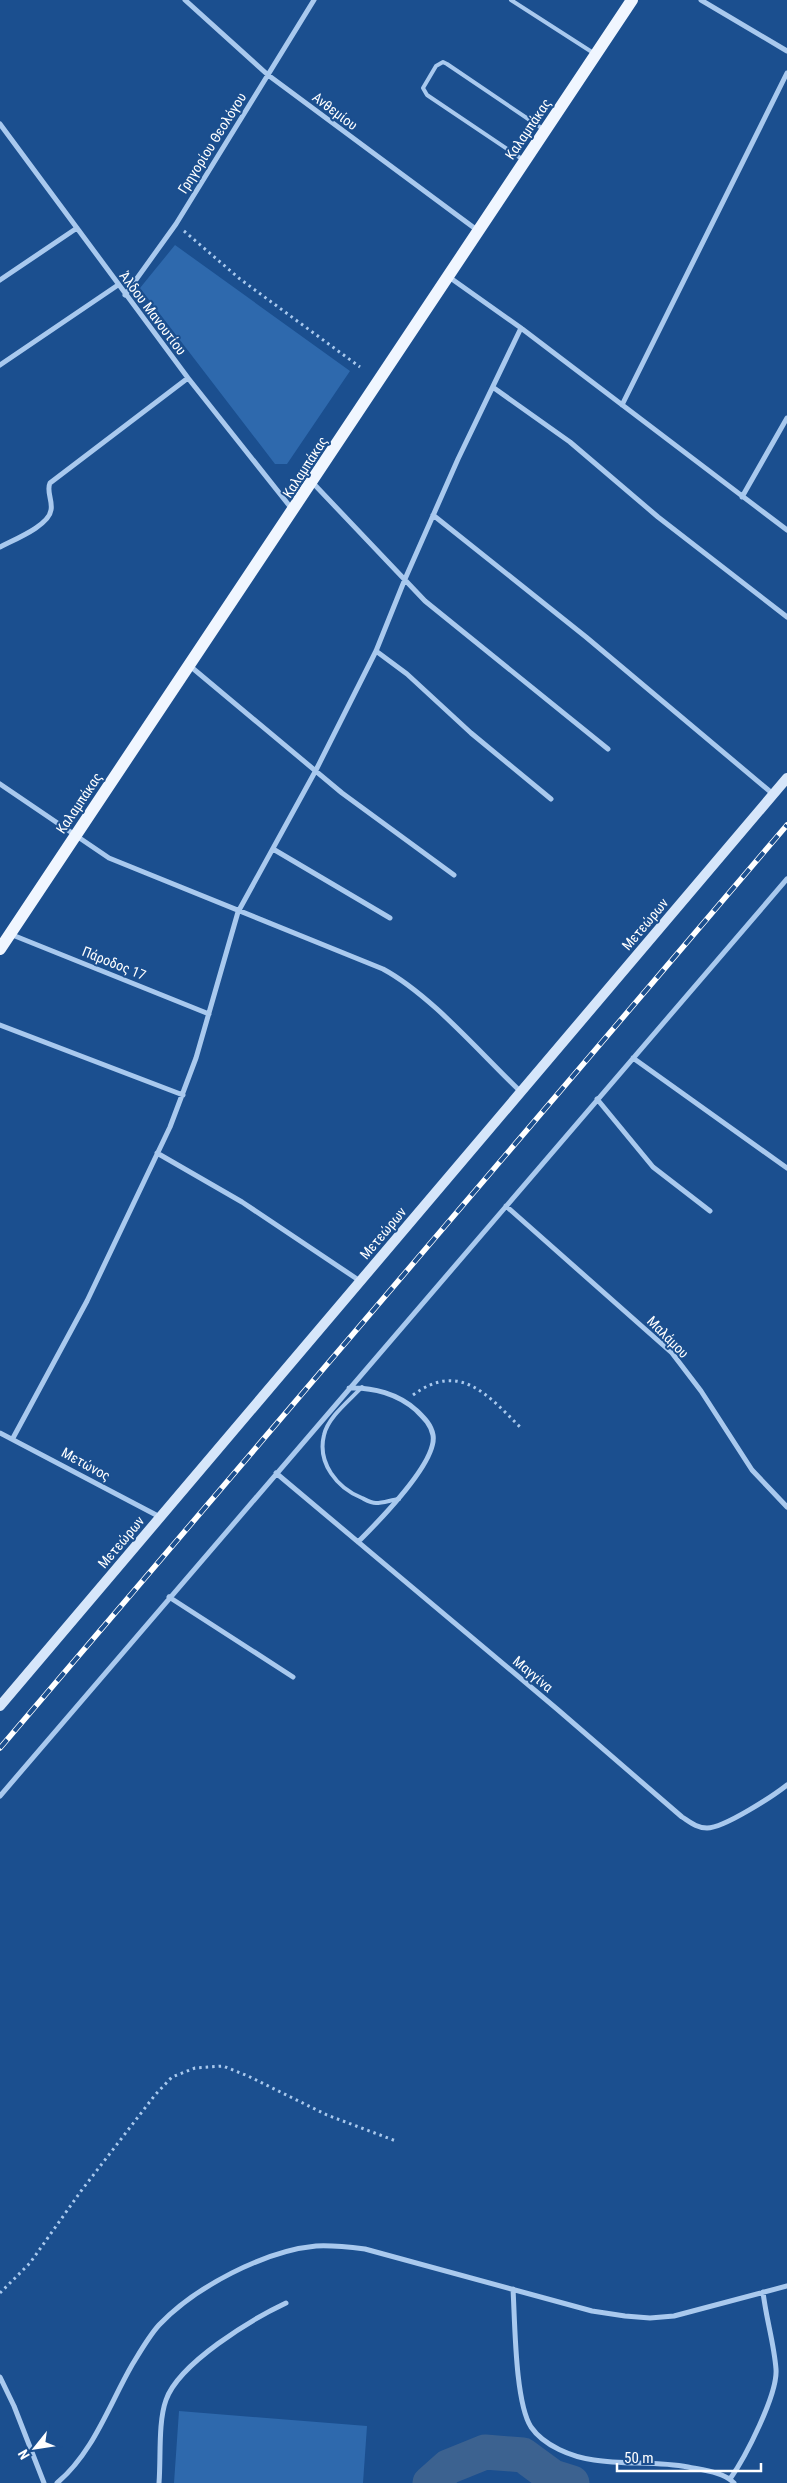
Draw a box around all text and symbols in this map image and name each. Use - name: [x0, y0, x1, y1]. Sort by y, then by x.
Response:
- street label: Γρηγορίου Θεολόγου: [175, 89, 250, 196]
- street label: Ανθεμίου: [309, 89, 361, 133]
- street label: Καλαμπάκας: [502, 96, 554, 162]
- street label: Άλδου Μανουτίου: [116, 268, 190, 358]
- street label: Καλαμπάκας: [279, 433, 331, 501]
- street label: Καλαμπάκας: [53, 770, 105, 836]
- street label: Μετεώρων: [619, 895, 671, 953]
- street label: Πάροδος 17: [80, 943, 148, 983]
- street label: Μετεώρων: [357, 1204, 409, 1262]
- street label: Μαλάμου: [644, 1313, 692, 1361]
- street label: Μετώνος: [59, 1444, 113, 1484]
- street label: Μετεώρων: [95, 1513, 147, 1571]
- street label: Μαγγίνα: [510, 1653, 556, 1695]
- north arrow: [10, 2423, 60, 2473]
- scale bar: [617, 2440, 761, 2472]
- text: N: [15, 2447, 33, 2462]
- text: 50 m: [624, 2449, 654, 2467]

